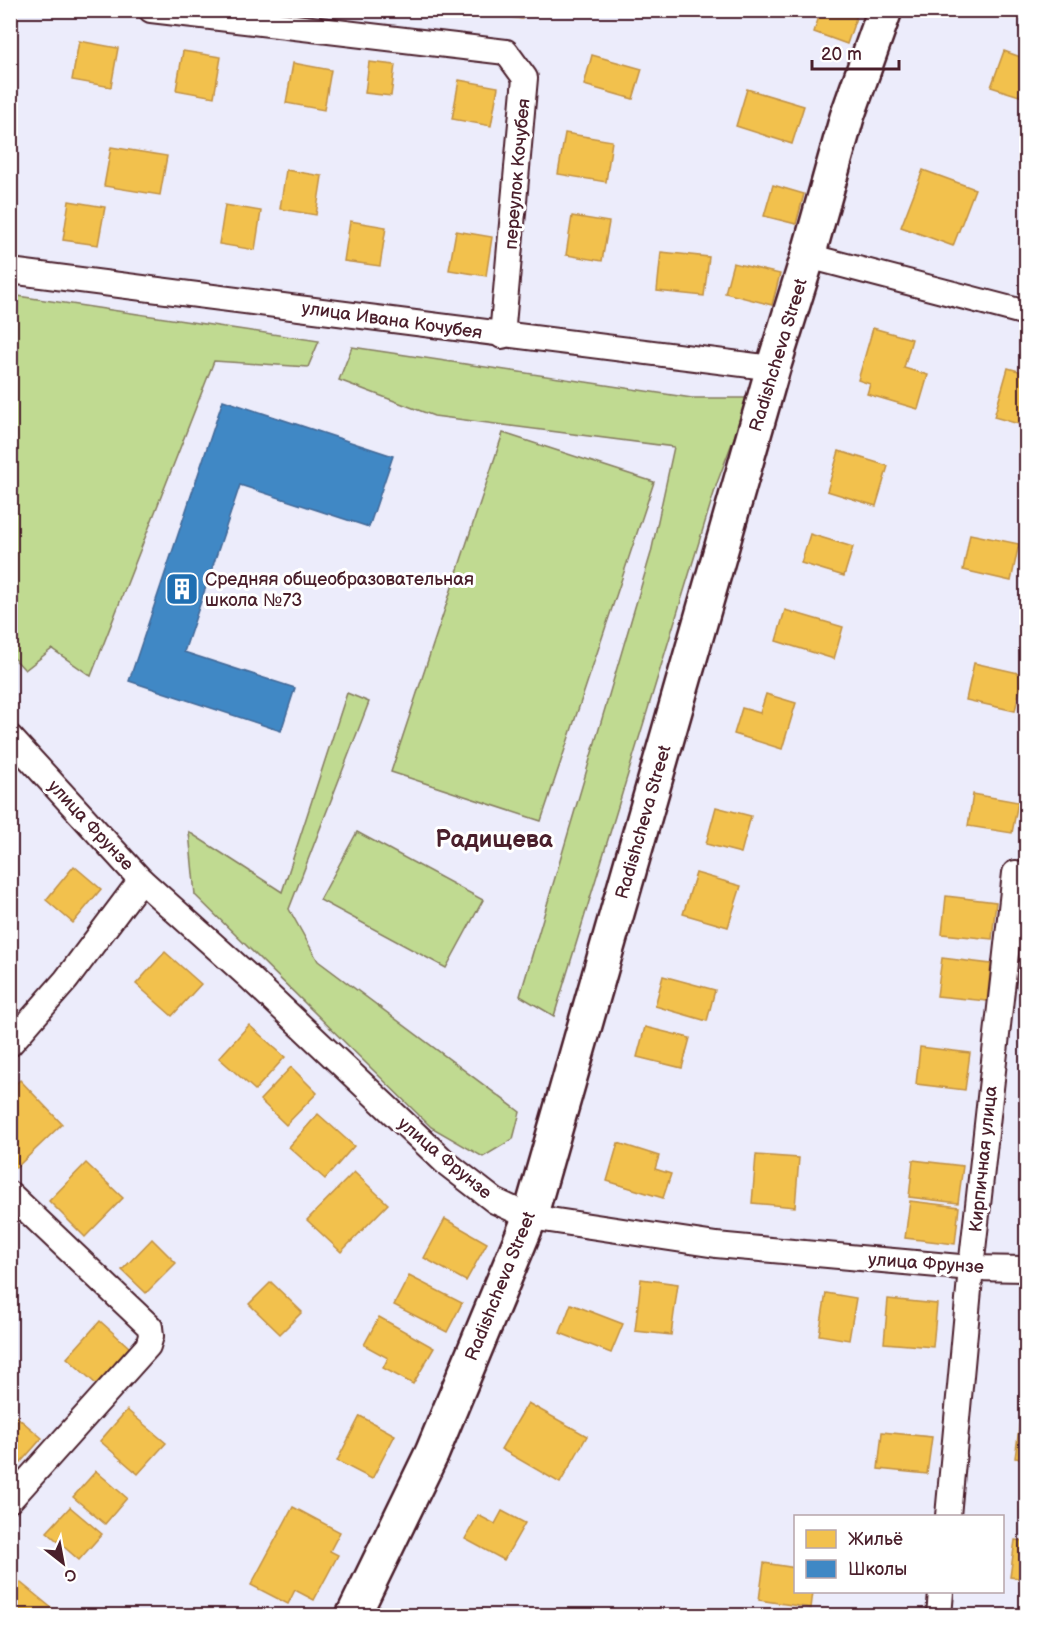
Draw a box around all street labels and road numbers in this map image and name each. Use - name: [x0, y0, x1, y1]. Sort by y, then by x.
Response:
- street label: переулок Кочубея: [500, 98, 535, 250]
- street label: Radishcheva Street: [745, 276, 812, 434]
- street label: улица Ивана Кочубея: [300, 297, 484, 344]
- street label: Radishcheva Street: [611, 742, 676, 901]
- street label: улица Фрунзе: [43, 776, 138, 875]
- street label: Кирпичная улица: [965, 1084, 1002, 1233]
- street label: улица Фрунзе: [394, 1113, 496, 1204]
- street label: Radishcheva Street: [461, 1208, 540, 1364]
- street label: улица Фрунзе: [867, 1249, 985, 1278]

